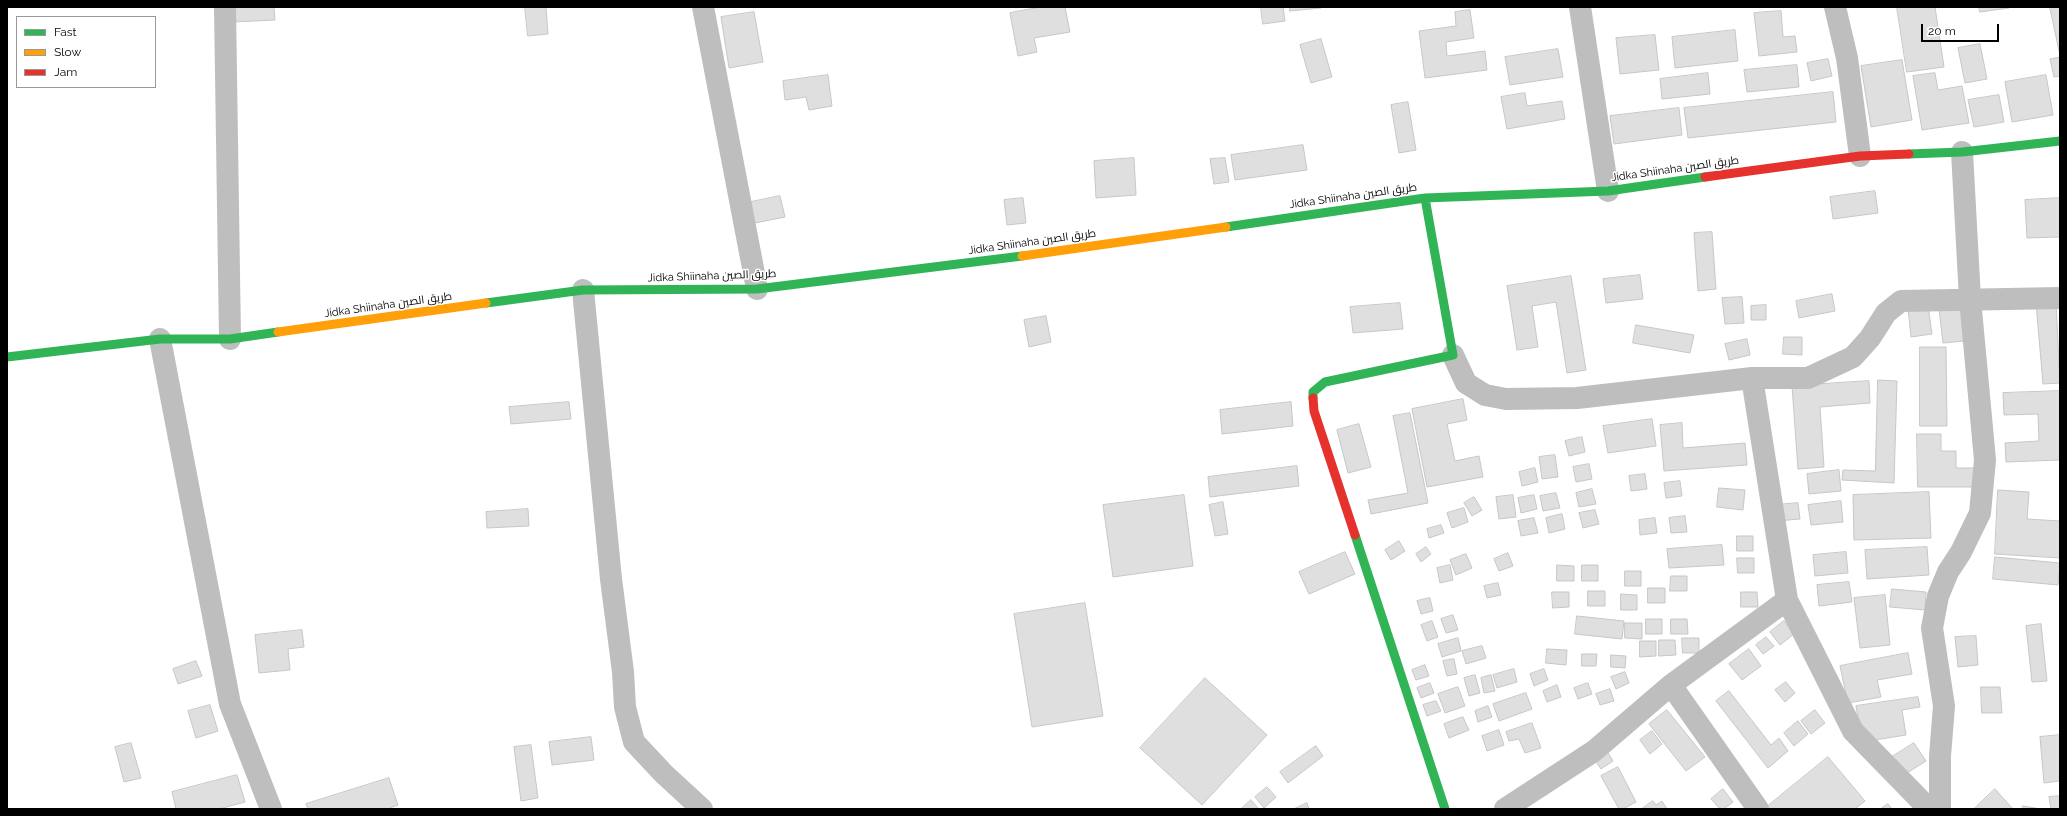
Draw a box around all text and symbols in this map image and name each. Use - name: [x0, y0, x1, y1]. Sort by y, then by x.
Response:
- legend: [16, 16, 156, 88]
- scale bar: [1923, 16, 2001, 42]
- text: 20 m: [1928, 24, 1956, 38]
- text: Fast: [54, 25, 77, 39]
- text: Slow: [54, 45, 81, 59]
- text: Jam: [54, 65, 77, 79]
- street label: Jidka Shiinaha طريق الصين: [1610, 153, 1740, 185]
- street label: Jidka Shiinaha طريق الصين: [1288, 180, 1418, 212]
- street label: Jidka Shiinaha طريق الصين: [967, 226, 1097, 258]
- street label: Jidka Shiinaha طريق الصين: [647, 267, 777, 285]
- street label: Jidka Shiinaha طريق الصين: [323, 289, 453, 321]

